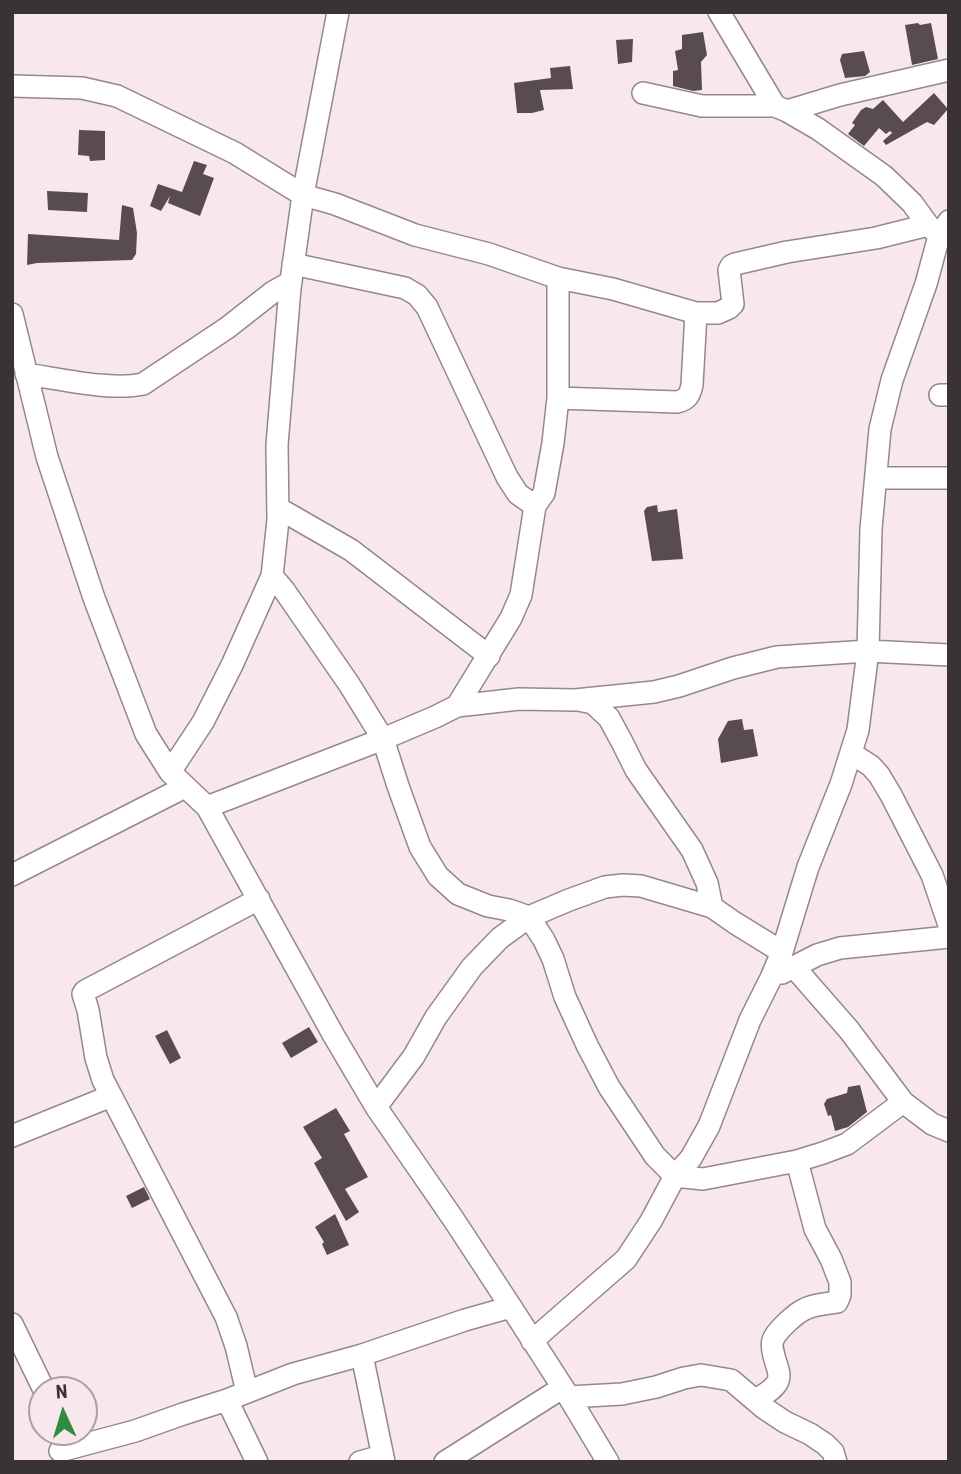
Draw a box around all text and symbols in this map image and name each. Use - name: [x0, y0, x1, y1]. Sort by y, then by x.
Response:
- north arrow: [28, 1376, 98, 1446]
- text: N: [55, 1380, 68, 1403]

